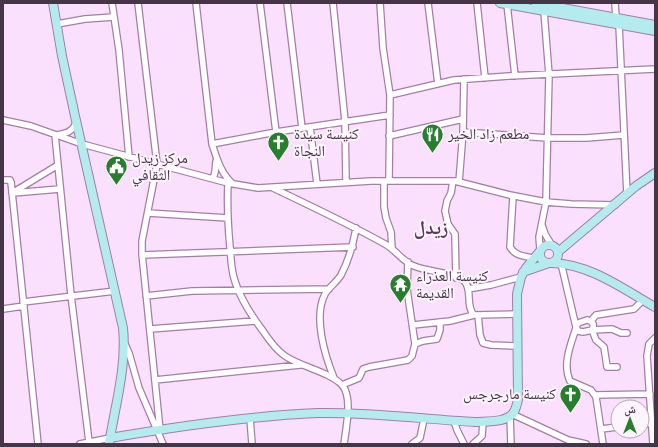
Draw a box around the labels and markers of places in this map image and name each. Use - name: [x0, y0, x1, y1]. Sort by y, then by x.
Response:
- restaurant icon: مطعم زاد الخير: [419, 121, 445, 154]
- place label: كنيسة سيدة النجاة: [294, 125, 359, 160]
- place label: مطعم زاد الخير: [447, 125, 529, 144]
- church icon: كنيسة سيدة النجاة: [265, 130, 291, 163]
- place label: مركز زيدل الثقافي: [132, 149, 188, 187]
- public building icon: مركز زيدل الثقافي: [104, 154, 130, 187]
- place label: كنيسة العذراء القديمة: [416, 267, 488, 302]
- temple icon: كنيسة العذراء القديمة: [387, 272, 413, 305]
- church icon: كنيسة مارجرجس: [558, 381, 584, 414]
- place label: كنيسة مارجرجس: [463, 385, 556, 404]

